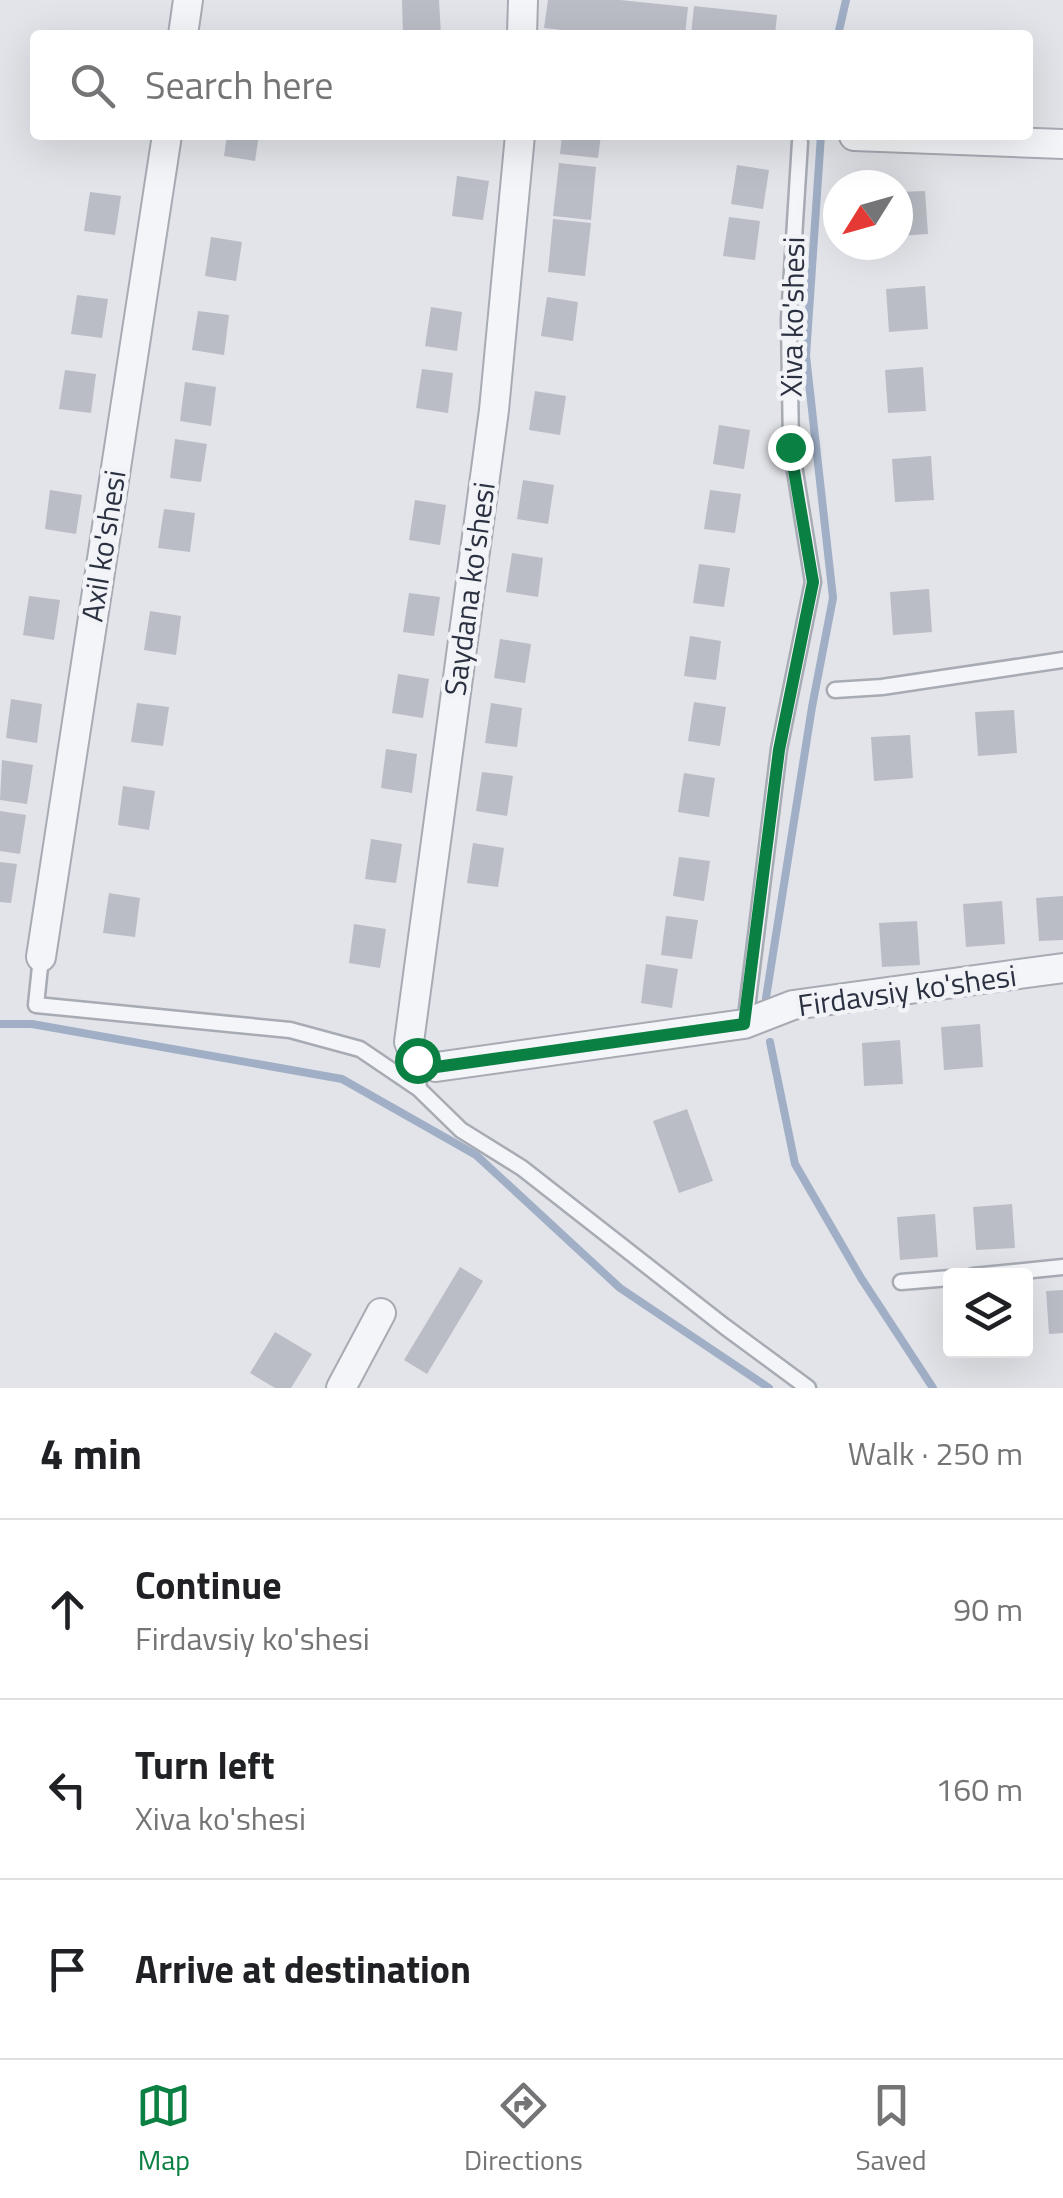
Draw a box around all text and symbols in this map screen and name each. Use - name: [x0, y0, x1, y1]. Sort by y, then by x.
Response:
- search box: [30, 30, 1033, 140]
- text: Search here: [145, 56, 333, 114]
- icon: search: [65, 58, 120, 113]
- north arrow: [823, 170, 913, 260]
- street label: Xiva ko'shesi: [768, 236, 816, 398]
- route end: [768, 425, 814, 471]
- street label: Axil ko'shesi: [68, 467, 138, 625]
- street label: Saydana ko'shesi: [431, 479, 507, 699]
- street label: Firdavsiy ko'shesi: [795, 952, 1019, 1028]
- route start: [395, 1038, 441, 1084]
- map controls: [943, 1268, 1033, 1358]
- button: layers: [943, 1268, 1033, 1358]
- text: 4 min: [40, 1421, 142, 1485]
- text: Walk · 250 m: [848, 1429, 1023, 1477]
- text: Continue: [135, 1556, 282, 1614]
- icon: ahead: [40, 1582, 95, 1637]
- text: 90 m: [953, 1585, 1023, 1633]
- text: Firdavsiy ko'shesi: [135, 1614, 370, 1662]
- text: Turn left: [135, 1736, 275, 1794]
- icon: left: [40, 1762, 95, 1817]
- text: 160 m: [935, 1765, 1023, 1813]
- text: Xiva ko'shesi: [135, 1794, 306, 1842]
- text: Arrive at destination: [135, 1940, 471, 1998]
- icon: arrive: [40, 1942, 95, 1997]
- tab: Map: [136, 2078, 191, 2181]
- tab: Directions: [464, 2078, 583, 2181]
- tab: Saved: [855, 2078, 927, 2181]

